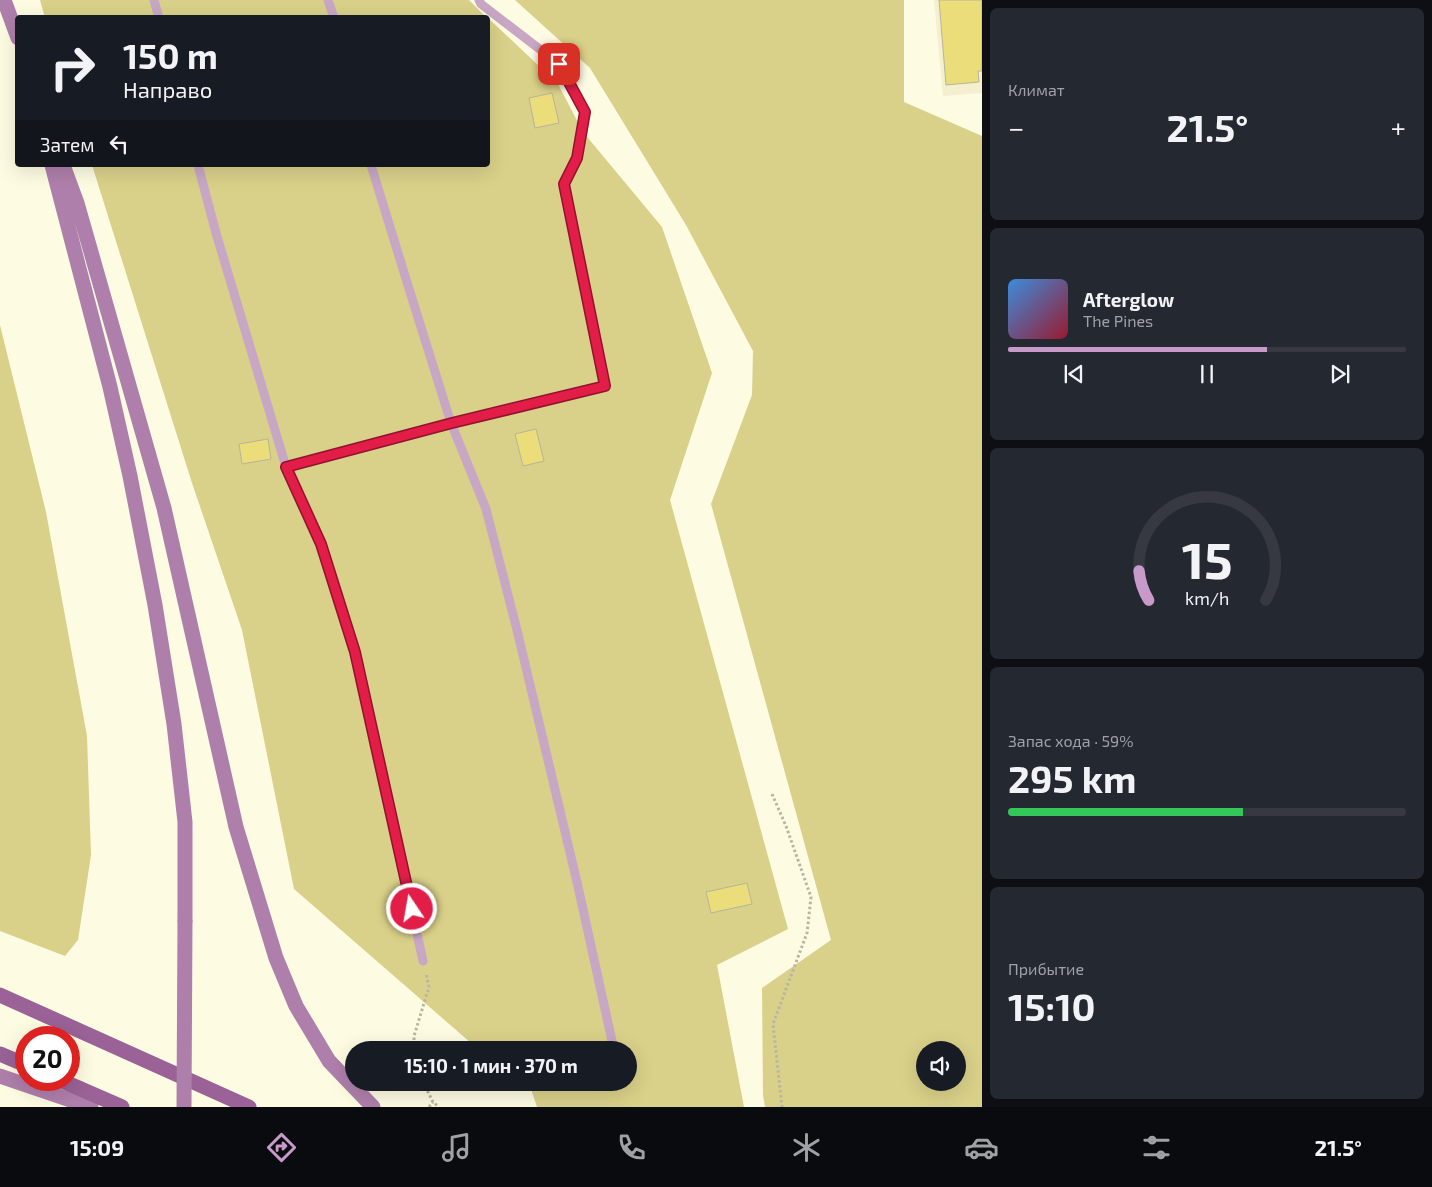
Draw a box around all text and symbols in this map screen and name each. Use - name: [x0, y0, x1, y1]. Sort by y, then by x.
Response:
- text: 150 m: [123, 34, 218, 76]
- icon: right: [40, 35, 105, 100]
- pin: [538, 43, 580, 85]
- icon: arrive: [545, 50, 573, 78]
- text: Направо: [123, 76, 212, 102]
- text: Климат: [1008, 80, 1065, 99]
- text: 21.5°: [1167, 104, 1248, 150]
- text: −: [1008, 110, 1024, 144]
- text: +: [1391, 110, 1406, 144]
- icon: left: [105, 130, 133, 158]
- text: Затем: [40, 133, 95, 156]
- text: Afterglow: [1083, 288, 1174, 311]
- text: The Pines: [1083, 311, 1153, 330]
- icon: previous: [1060, 360, 1088, 388]
- icon: pause: [1193, 360, 1221, 388]
- icon: next: [1326, 360, 1354, 388]
- text: 15: [1181, 527, 1233, 589]
- text: km/h: [1185, 587, 1229, 609]
- text: Запас хода · 59%: [1008, 731, 1134, 750]
- text: 295 km: [1008, 755, 1136, 801]
- position arrow: [385, 882, 437, 934]
- text: Прибытие: [1008, 959, 1084, 978]
- text: 15:10: [1008, 983, 1096, 1029]
- speed limit sign: 20: [15, 1026, 80, 1091]
- map controls: [916, 1041, 966, 1091]
- button: sound: [916, 1041, 966, 1091]
- text: 15:10 · 1 мин · 370 m: [404, 1054, 578, 1077]
- icon: directions: [264, 1130, 299, 1165]
- icon: music: [439, 1130, 474, 1165]
- icon: phone: [614, 1130, 649, 1165]
- icon: climate: [789, 1130, 824, 1165]
- icon: car: [964, 1130, 999, 1165]
- icon: filters: [1139, 1130, 1174, 1165]
- text: 15:09: [70, 1134, 124, 1160]
- text: 21.5°: [1315, 1134, 1362, 1160]

